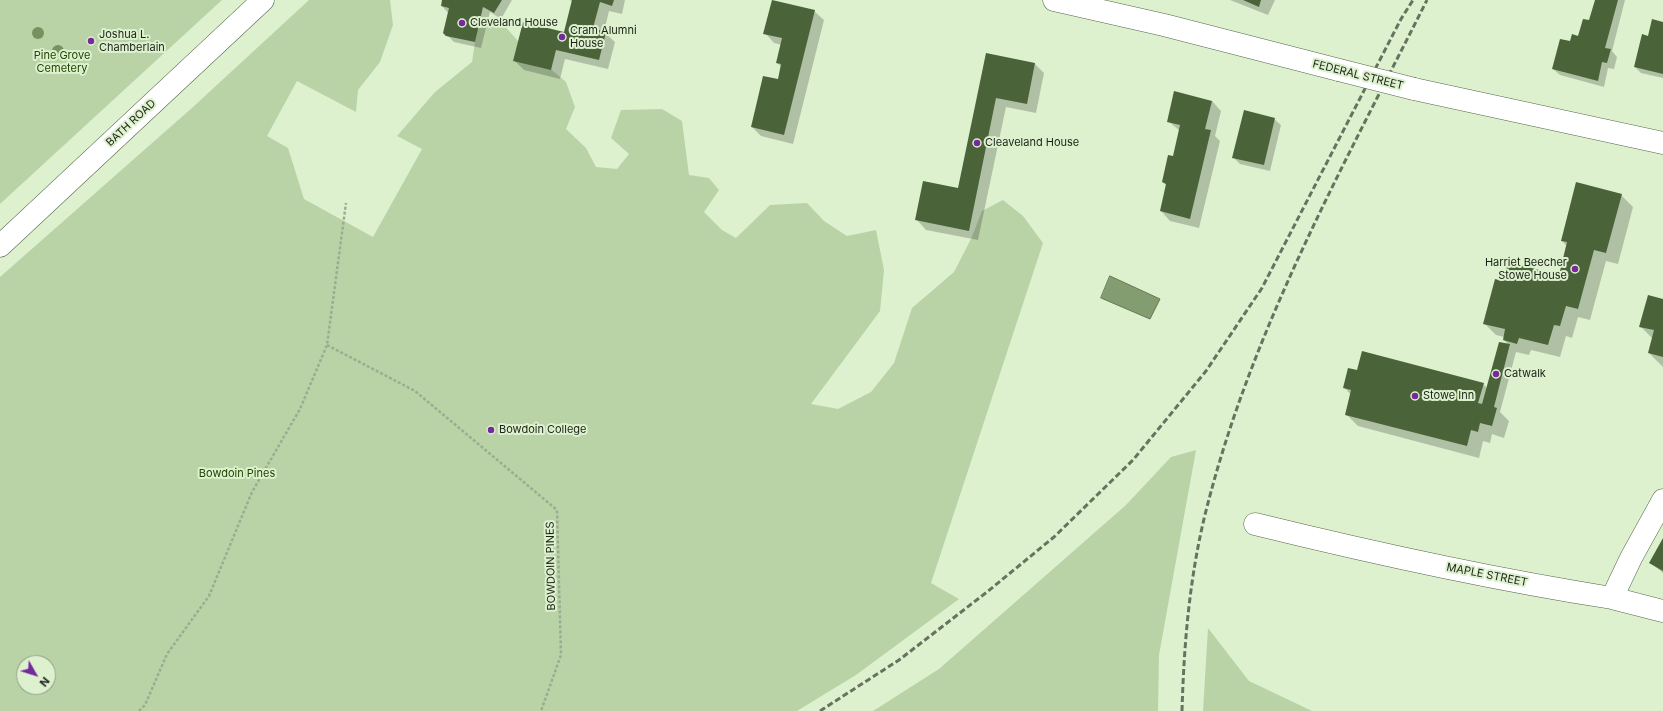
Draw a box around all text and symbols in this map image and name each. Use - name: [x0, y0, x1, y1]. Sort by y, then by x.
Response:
- place label: Cleveland House: [470, 16, 558, 30]
- marker: Cleveland House: [457, 18, 467, 28]
- place label: Cram Alumni House: [570, 24, 637, 50]
- place label: Joshua L. Chamberlain: [99, 28, 165, 54]
- marker: Cram Alumni House: [557, 32, 567, 42]
- marker: Joshua L. Chamberlain: [86, 36, 96, 46]
- park label: Pine Grove Cemetery: [34, 49, 90, 75]
- street label: FEDERAL STREET: [1311, 57, 1405, 93]
- street label: BATH ROAD: [104, 97, 158, 149]
- place label: Cleaveland House: [985, 136, 1079, 150]
- marker: Cleaveland House: [972, 138, 982, 148]
- place label: Harriet Beecher Stowe House: [1485, 256, 1567, 282]
- marker: Harriet Beecher Stowe House: [1570, 264, 1580, 274]
- place label: Catwalk: [1504, 367, 1546, 381]
- marker: Catwalk: [1491, 369, 1501, 379]
- place label: Stowe Inn: [1423, 389, 1474, 403]
- marker: Stowe Inn: [1410, 391, 1420, 401]
- place label: Bowdoin College: [499, 423, 587, 437]
- marker: Bowdoin College: [486, 425, 496, 435]
- park label: Bowdoin Pines: [199, 467, 275, 481]
- street label: BOWDOIN PINES: [544, 521, 558, 611]
- street label: MAPLE STREET: [1445, 561, 1529, 589]
- north arrow: [16, 655, 56, 695]
- text: N: [36, 674, 53, 690]

